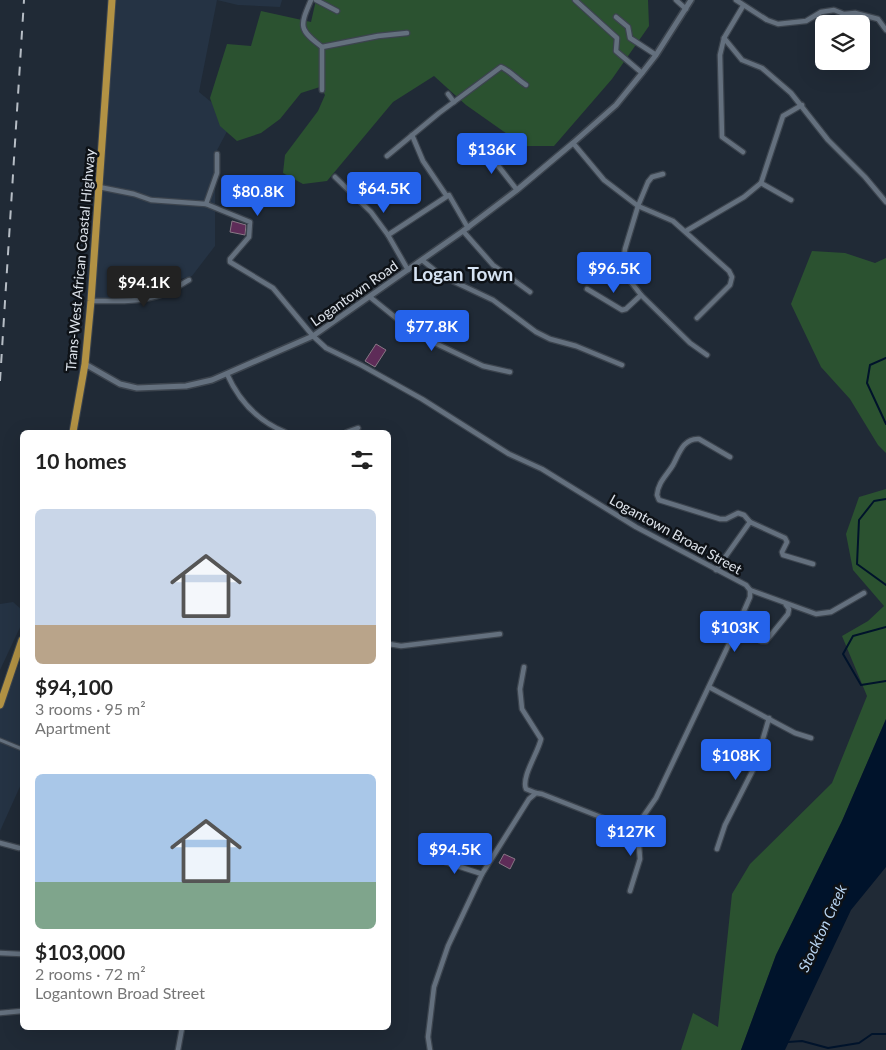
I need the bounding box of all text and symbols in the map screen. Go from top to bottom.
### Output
map controls [815,15,870,70]
button: layers [815,15,870,70]
pin: $136K [457,132,527,175]
text: $136K [468,139,516,158]
street label: Trans-West African Coastal Highway [62,147,98,372]
pin: $64.5K [343,172,425,214]
pin: $80.8K [217,174,299,217]
text: $64.5K [358,178,410,197]
text: $80.8K [232,181,284,200]
pin: $96.5K [573,252,655,294]
street label: Logantown Road [307,257,401,329]
text: $96.5K [588,258,640,277]
district label: Logan Town [413,262,513,285]
pin: $94.1K [103,266,185,308]
text: $94.1K [118,272,170,291]
pin: $77.8K [391,310,473,352]
text: $77.8K [406,316,458,335]
icon: filters [348,446,376,474]
text: 10 homes [35,448,126,473]
street label: Logantown Broad Street [607,491,745,577]
icon: home [161,541,251,631]
pin: $103K [700,610,770,653]
text: $103K [711,617,759,636]
text: $94,100 [35,674,113,699]
text: 3 rooms · 95 m² [35,699,146,718]
text: Apartment [35,718,110,737]
pin: $108K [701,738,771,781]
text: $108K [712,745,760,764]
icon: home [161,806,251,896]
pin: $127K [596,814,666,857]
text: $127K [607,821,655,840]
pin: $94.5K [414,832,496,875]
text: $94.5K [429,839,481,858]
water label: Stockton Creek [794,881,850,974]
text: $103,000 [35,939,125,964]
text: 2 rooms · 72 m² [35,964,146,983]
text: Logantown Broad Street [35,983,205,1002]

